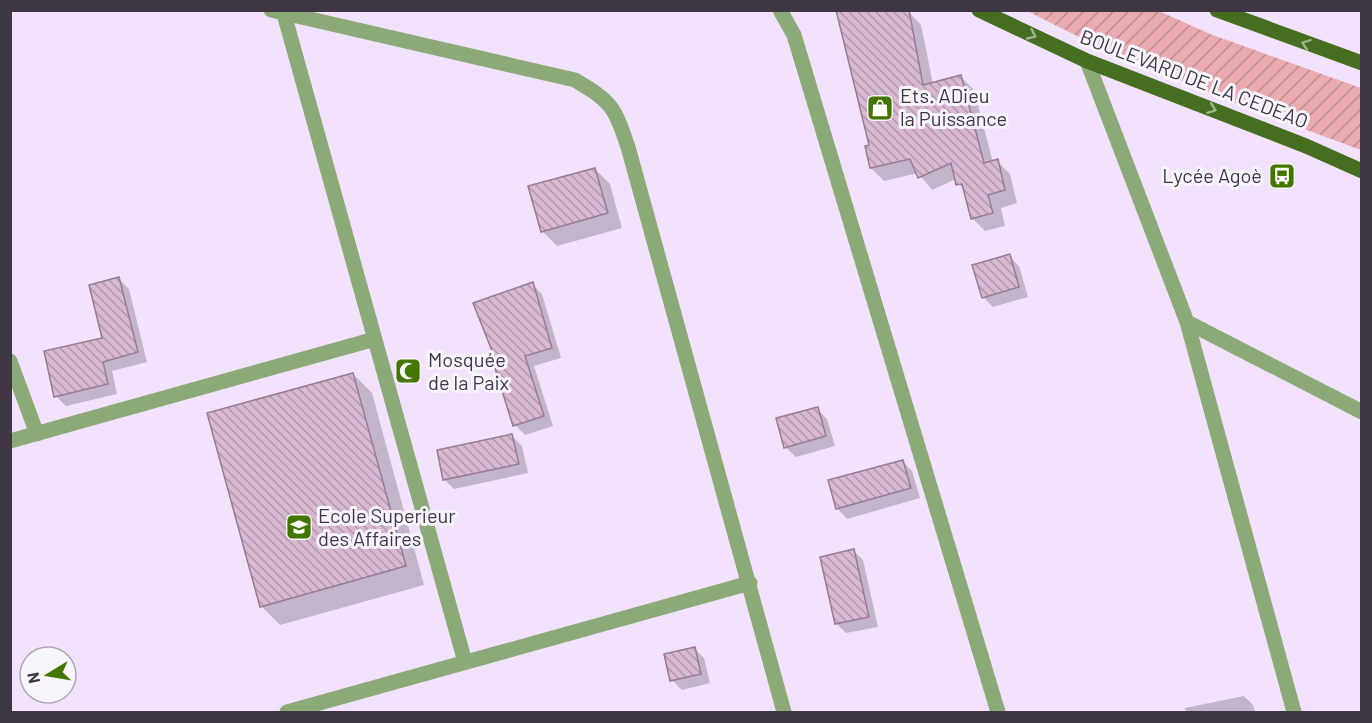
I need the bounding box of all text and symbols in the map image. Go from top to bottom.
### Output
street label: BOULEVARD DE LA CEDEAO [1077,23,1312,133]
one-way arrow [1025,28,1036,40]
one-way arrow [1302,38,1312,51]
place label: Ets. ADieu la Puissance [900,83,1007,130]
shop icon: Ets. ADieu la Puissance [865,93,895,123]
one-way arrow [1206,101,1217,114]
bus stop icon: Lycée Agoè [1267,161,1297,191]
place label: Lycée Agoè [1162,163,1262,187]
place label: Mosquée de la Paix [428,347,509,394]
mosque icon: Mosquée de la Paix [393,356,423,386]
place label: Ecole Superieur des Affaires [318,503,456,550]
school or university icon: Ecole Superieur des Affaires [284,512,314,542]
north arrow [18,645,78,705]
text: N [22,671,43,685]

